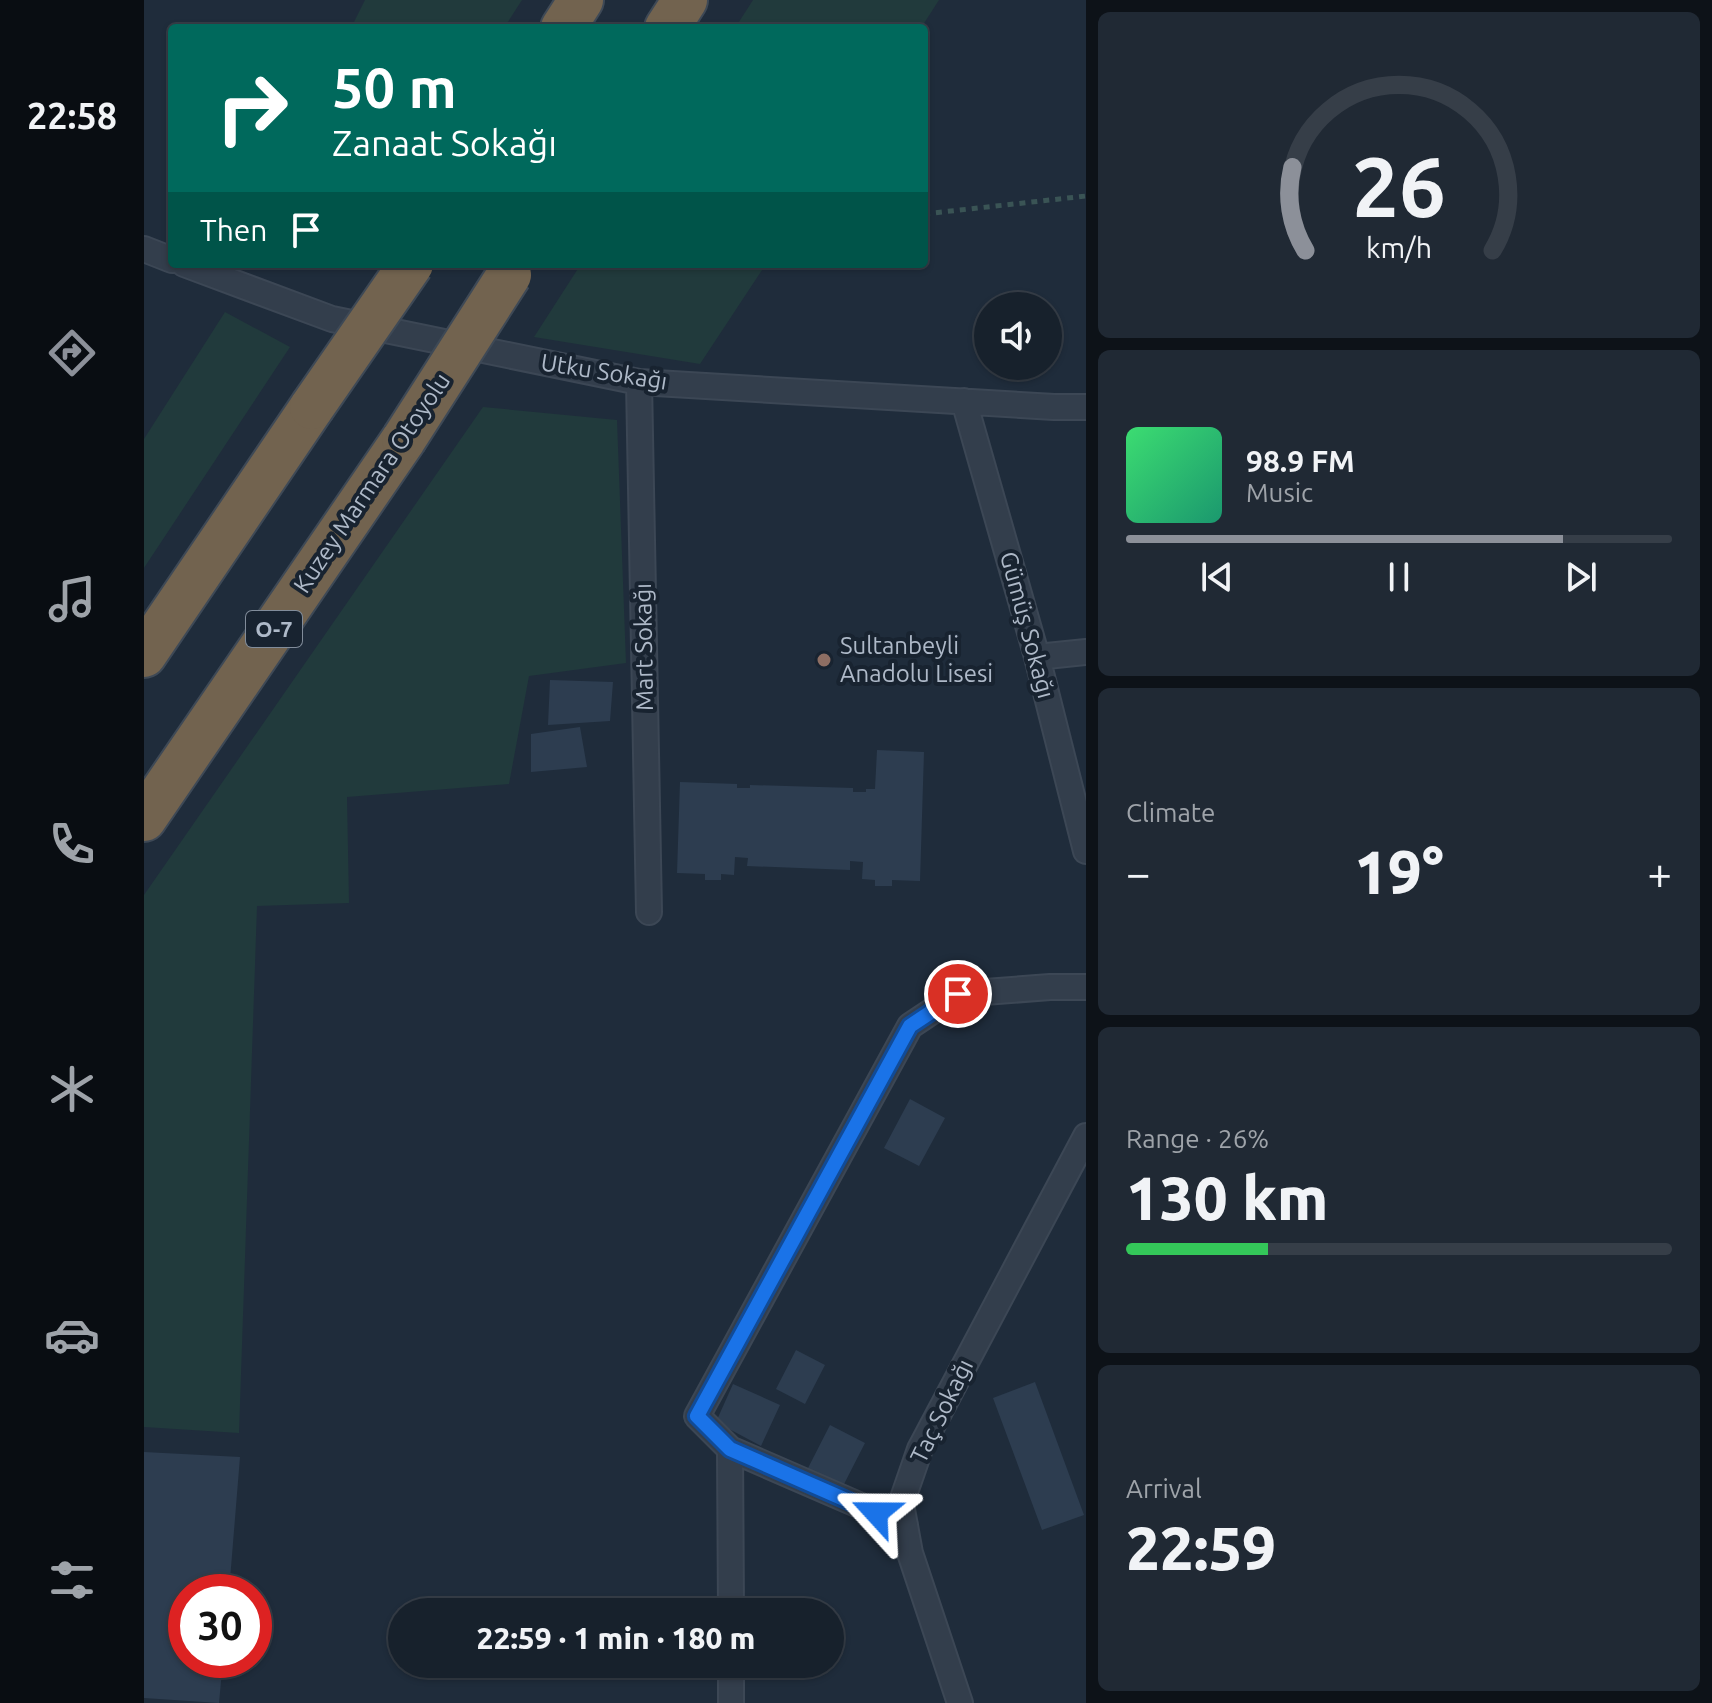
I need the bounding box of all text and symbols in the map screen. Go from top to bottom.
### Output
icon: right [200,56,304,160]
text: 50 m [332,56,457,119]
text: 22:58 [27,95,117,136]
text: Zanaat Sokağı [332,122,557,163]
text: 26 [1352,139,1446,233]
icon: arrive [284,208,328,252]
text: Then [200,213,268,247]
text: km/h [1366,231,1432,263]
map controls [974,292,1062,380]
button: sound [974,292,1062,380]
icon: directions [44,325,100,381]
street label: Utku Sokağı [539,348,669,395]
street label: Kuzey Marmara Otoyolu [288,368,455,598]
text: 98.9 FM [1246,444,1355,478]
text: Music [1246,478,1313,507]
street label: Gümüş Sokağı [995,549,1060,701]
icon: previous [1195,555,1239,599]
icon: pause [1377,555,1421,599]
icon: next [1559,555,1603,599]
icon: music [44,571,100,627]
street label: Mart Sokağı [629,583,658,711]
road number: O-7 [246,611,302,647]
place label: Sultanbeyli Anadolu Lisesi [840,632,993,687]
marker: Sultanbeyli Anadolu Lisesi [815,651,833,669]
text: Climate [1126,798,1215,827]
icon: phone [44,816,100,872]
text: 19° [1354,838,1444,905]
text: − [1126,848,1151,897]
text: + [1647,848,1672,897]
pin [924,960,992,1028]
icon: arrive [936,972,980,1016]
icon: climate [44,1061,100,1117]
text: Range · 26% [1126,1124,1269,1153]
text: 130 km [1126,1164,1328,1231]
icon: car [44,1307,100,1363]
street label: Taç Sokağı [905,1354,978,1467]
position arrow [834,1471,918,1555]
text: Arrival [1126,1474,1202,1503]
text: 22:59 [1126,1514,1276,1581]
icon: filters [44,1552,100,1608]
speed limit sign: 30 [168,1574,272,1678]
text: 22:59 · 1 min · 180 m [477,1621,755,1655]

